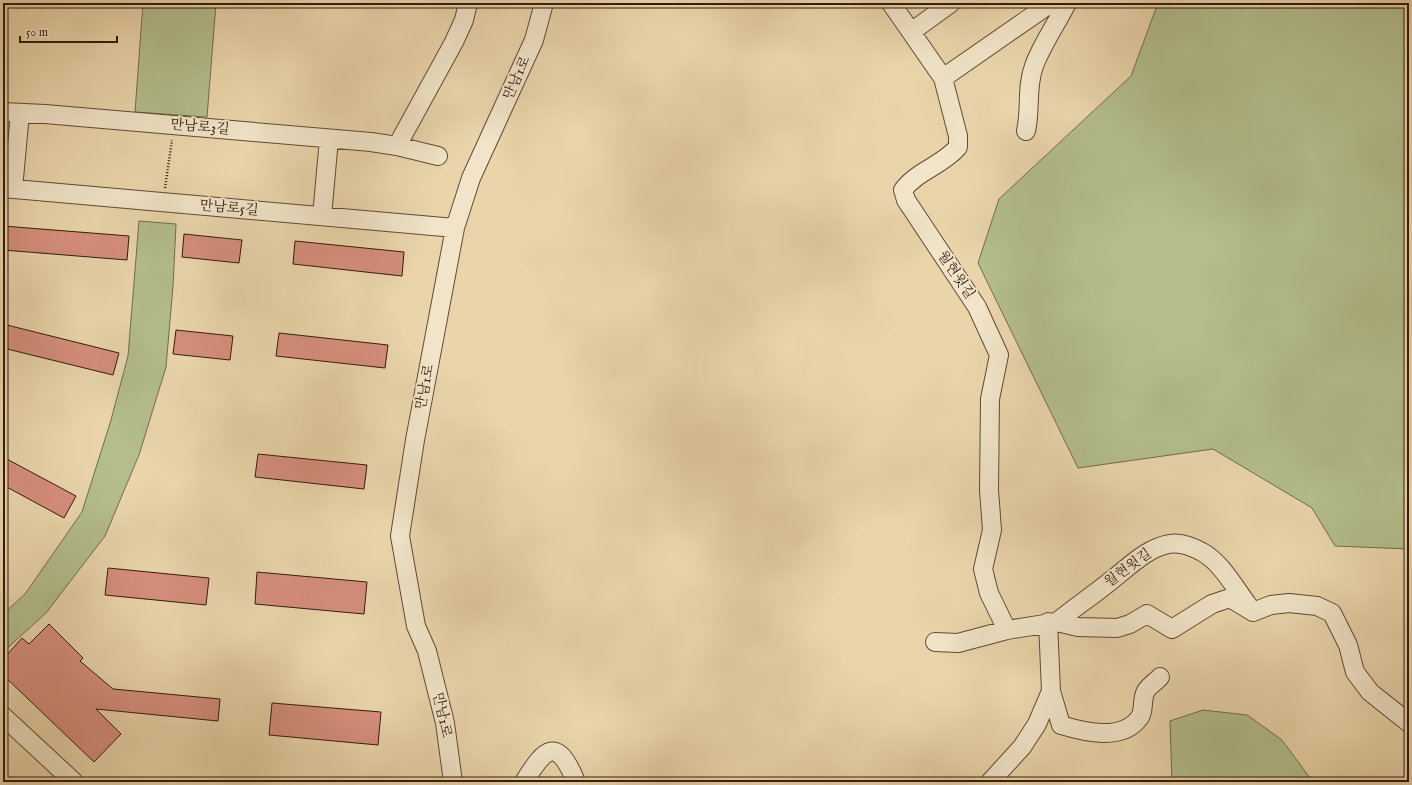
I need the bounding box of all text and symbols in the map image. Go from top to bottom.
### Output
scale bar [20,18,117,44]
text: 50 m [26,25,48,40]
street label: 만남1로 [499,53,535,103]
street label: 만남로3길 [170,115,230,139]
street label: 만남로5길 [199,196,259,220]
street label: 월현윗길 [933,248,979,302]
street label: 만남1로 [412,362,438,411]
street label: 월현윗길 [1101,545,1155,591]
street label: 만남1로 [428,691,456,740]

